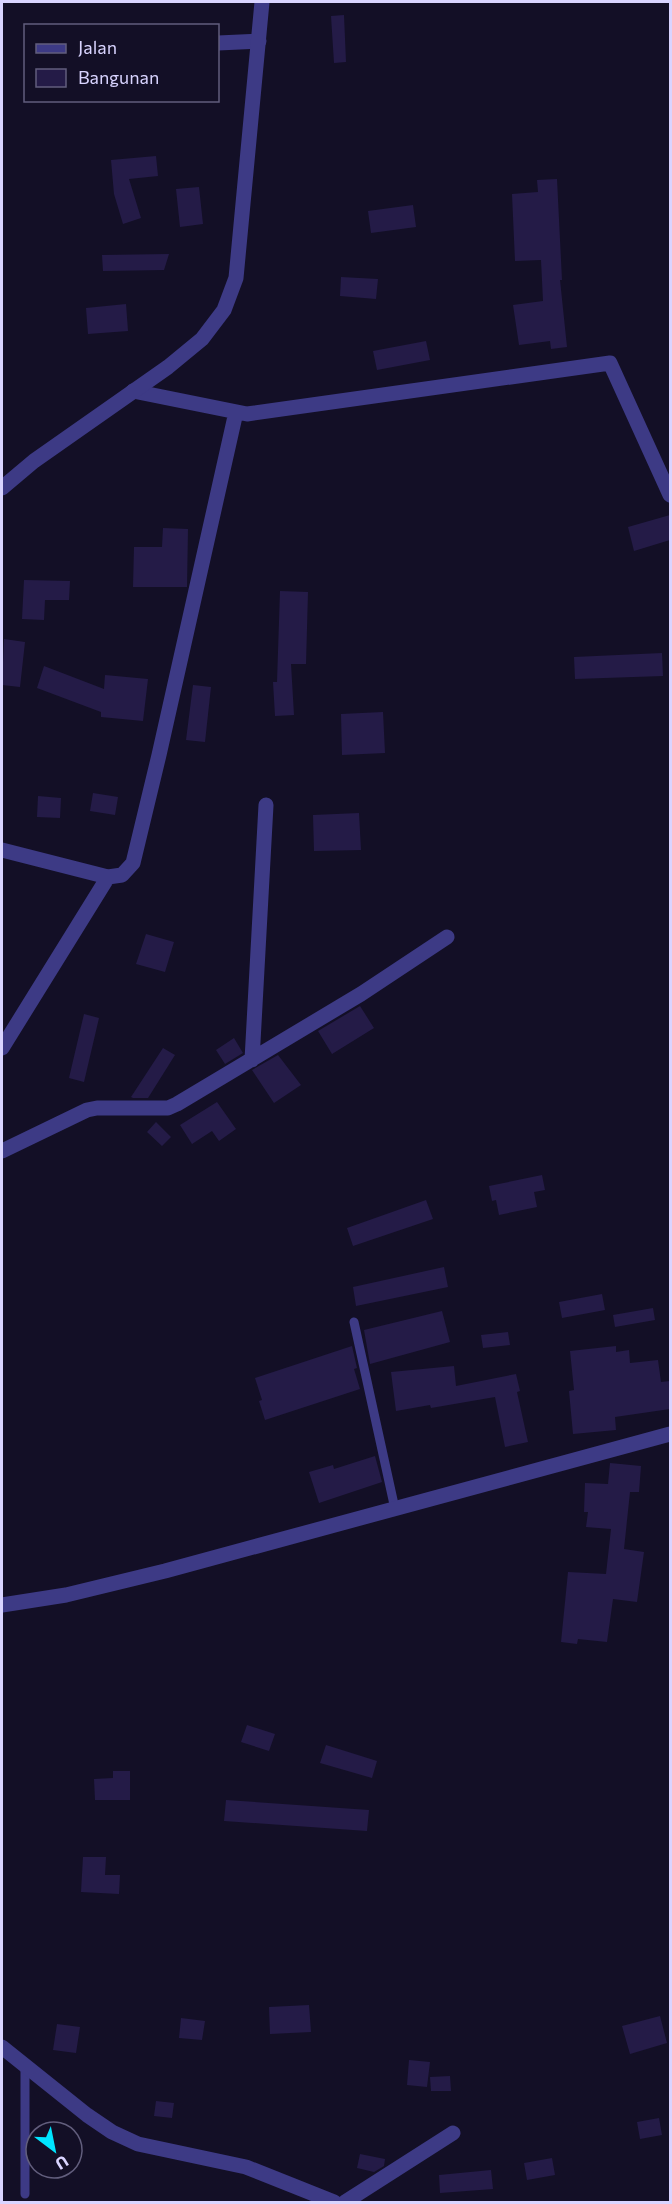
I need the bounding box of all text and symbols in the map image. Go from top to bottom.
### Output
legend [24,24,219,102]
text: Jalan [78,36,117,58]
text: Bangunan [78,66,159,88]
north arrow [24,2120,84,2180]
text: U [52,2152,72,2174]

